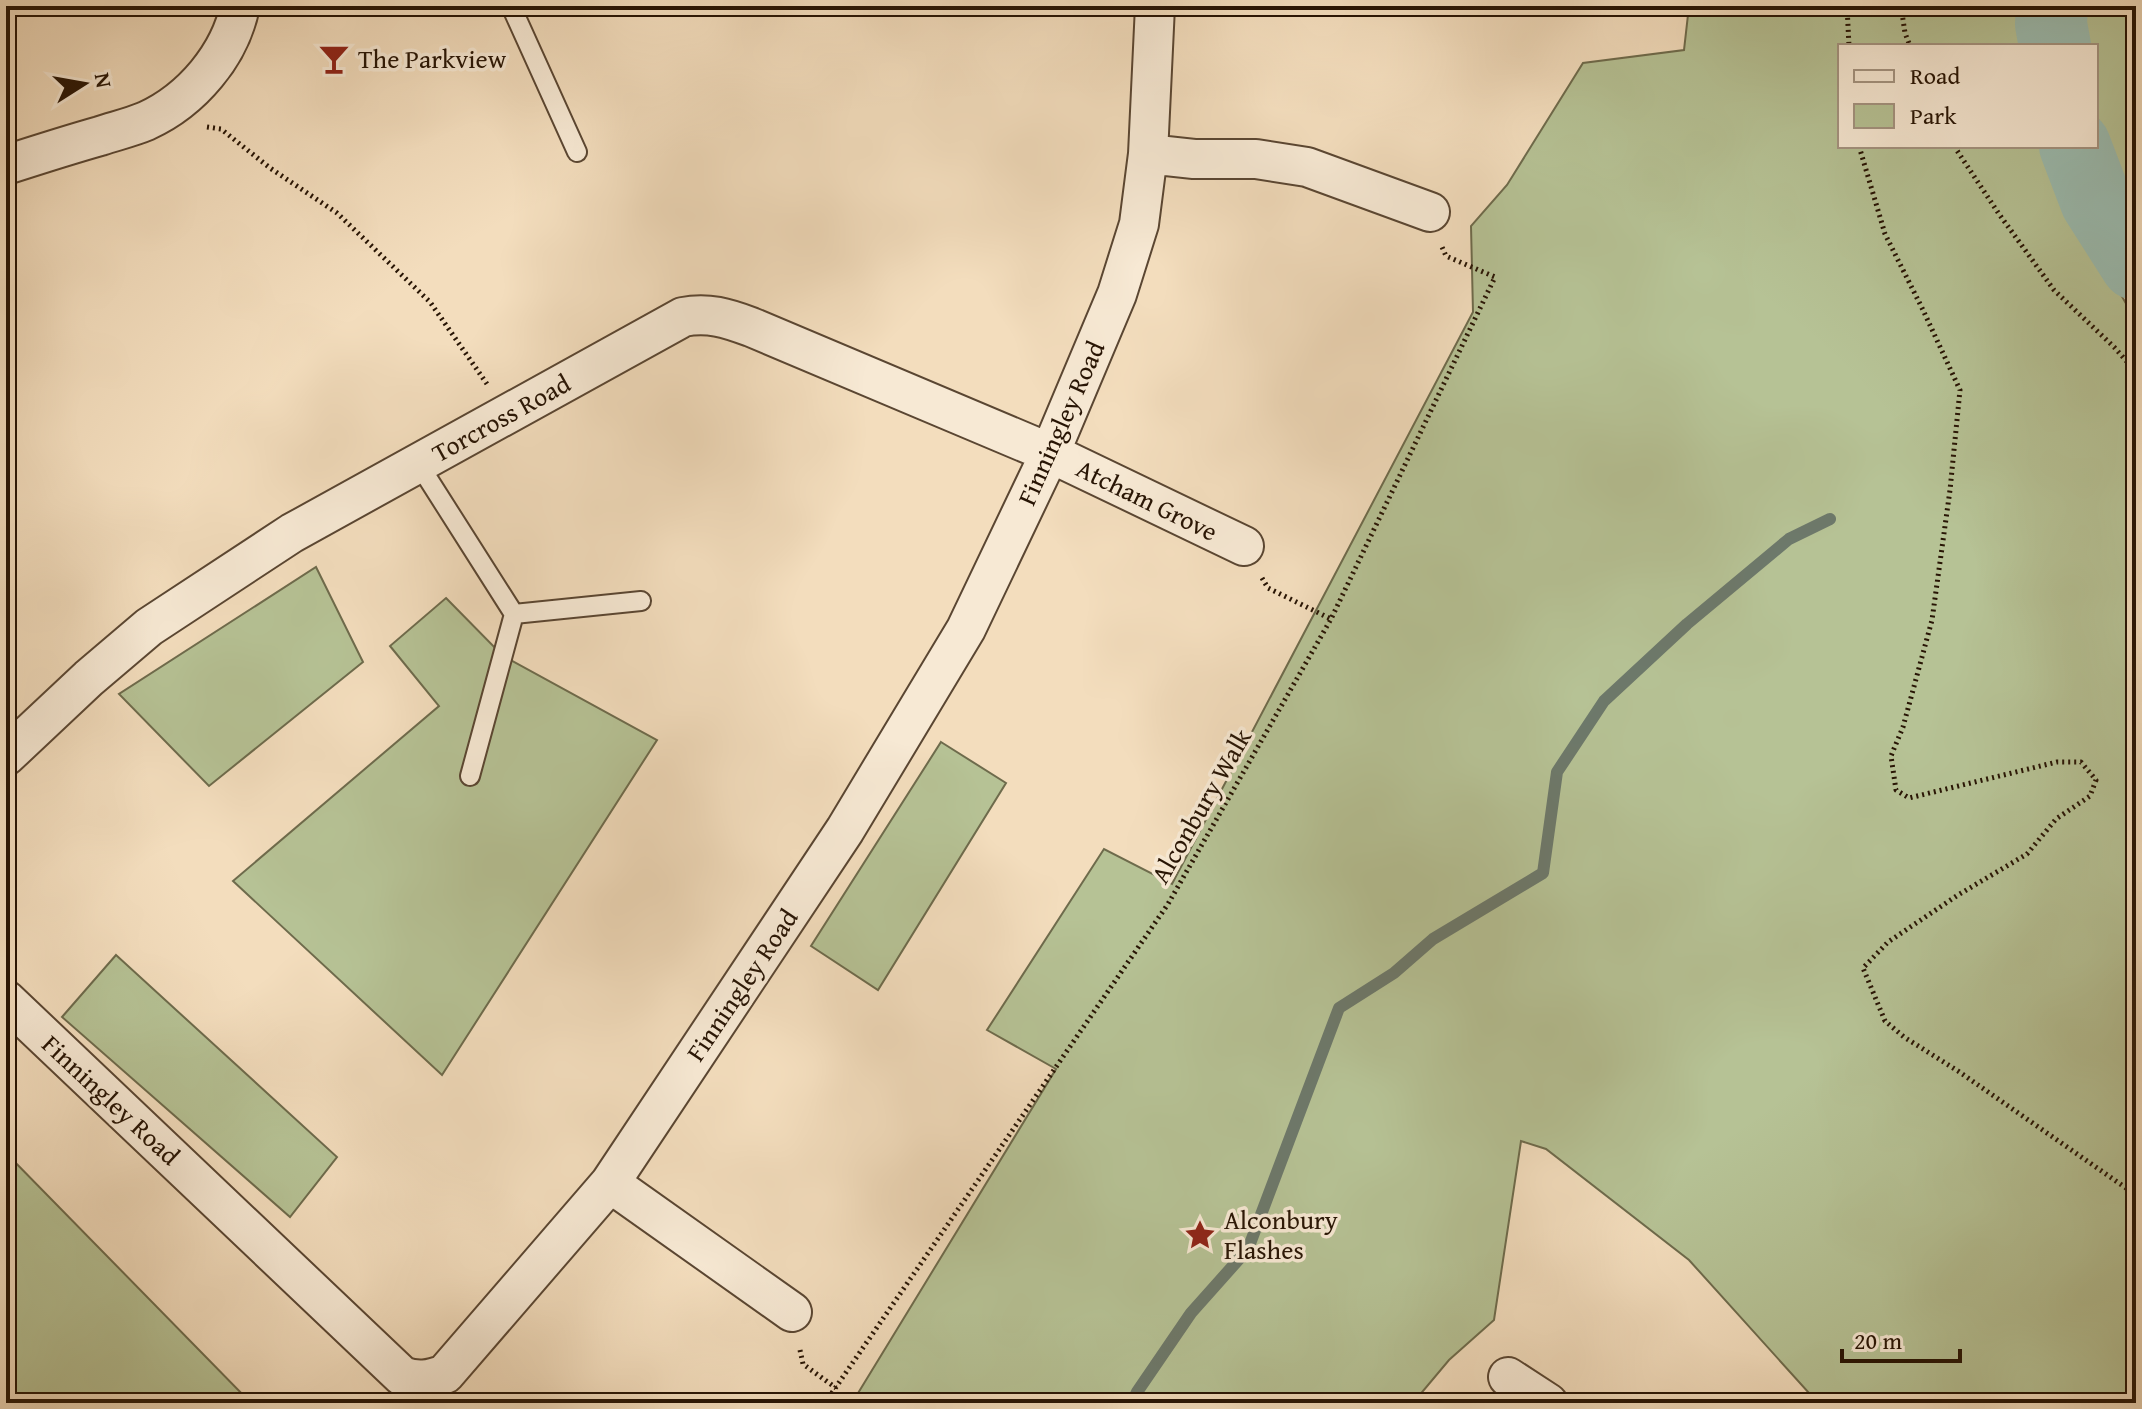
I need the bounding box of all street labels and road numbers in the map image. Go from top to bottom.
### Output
street label: Finningley Road [1007,334,1114,511]
street label: Torcross Road [424,363,577,472]
street label: Atcham Grove [1070,449,1224,551]
street label: Alconbury Walk [1140,720,1261,891]
street label: Finningley Road [676,901,807,1069]
street label: Finningley Road [33,1025,189,1174]

